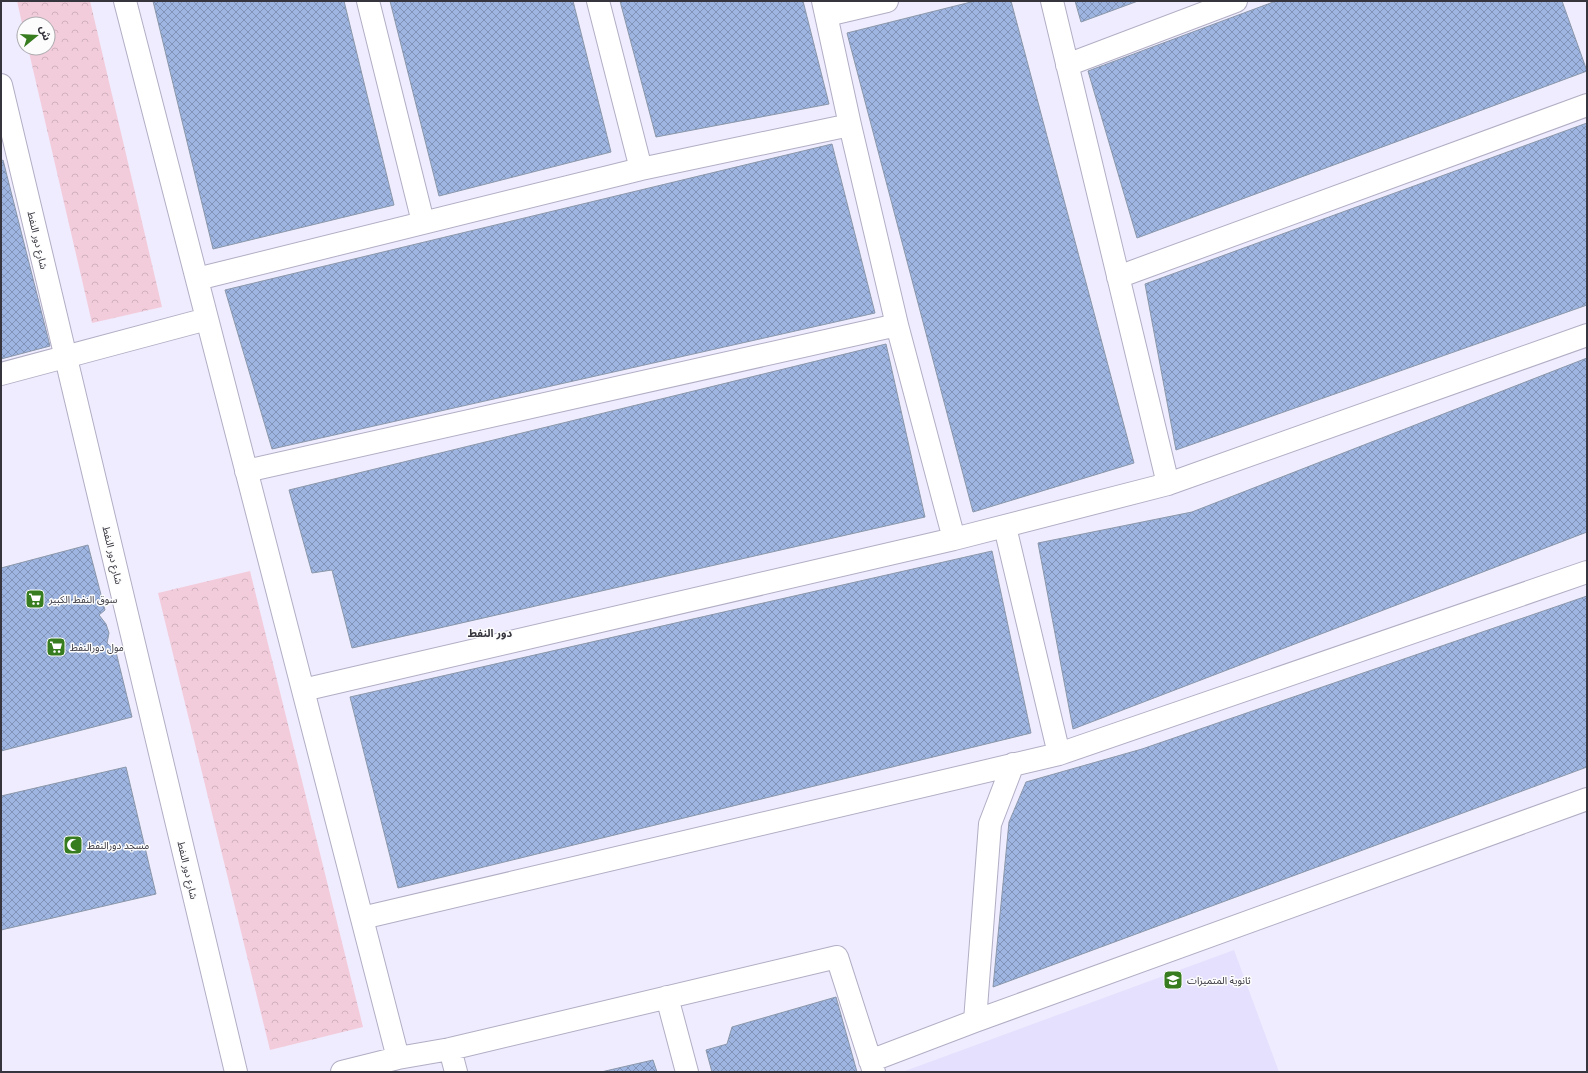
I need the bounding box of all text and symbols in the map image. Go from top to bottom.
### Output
north arrow [16,16,56,56]
text: ش [37,23,55,42]
street label: شارع دور النفط [24,210,52,271]
street label: شارع دور النفط [99,525,127,586]
supermarket icon: سوق النفط الكبير [24,588,46,610]
place label: سوق النفط الكبير [48,592,118,606]
district label: دور النفط [468,625,512,640]
supermarket icon: مول دورالنفط [45,636,67,658]
place label: مول دورالنفط [70,640,124,654]
mosque icon: مسجد دورالنفط [62,834,84,856]
place label: مسجد دورالنفط [87,838,149,852]
street label: شارع دور النفط [174,840,202,901]
school or university icon: ثانوية المتميزات [1162,969,1184,991]
place label: ثانوية المتميزات [1187,973,1251,987]

